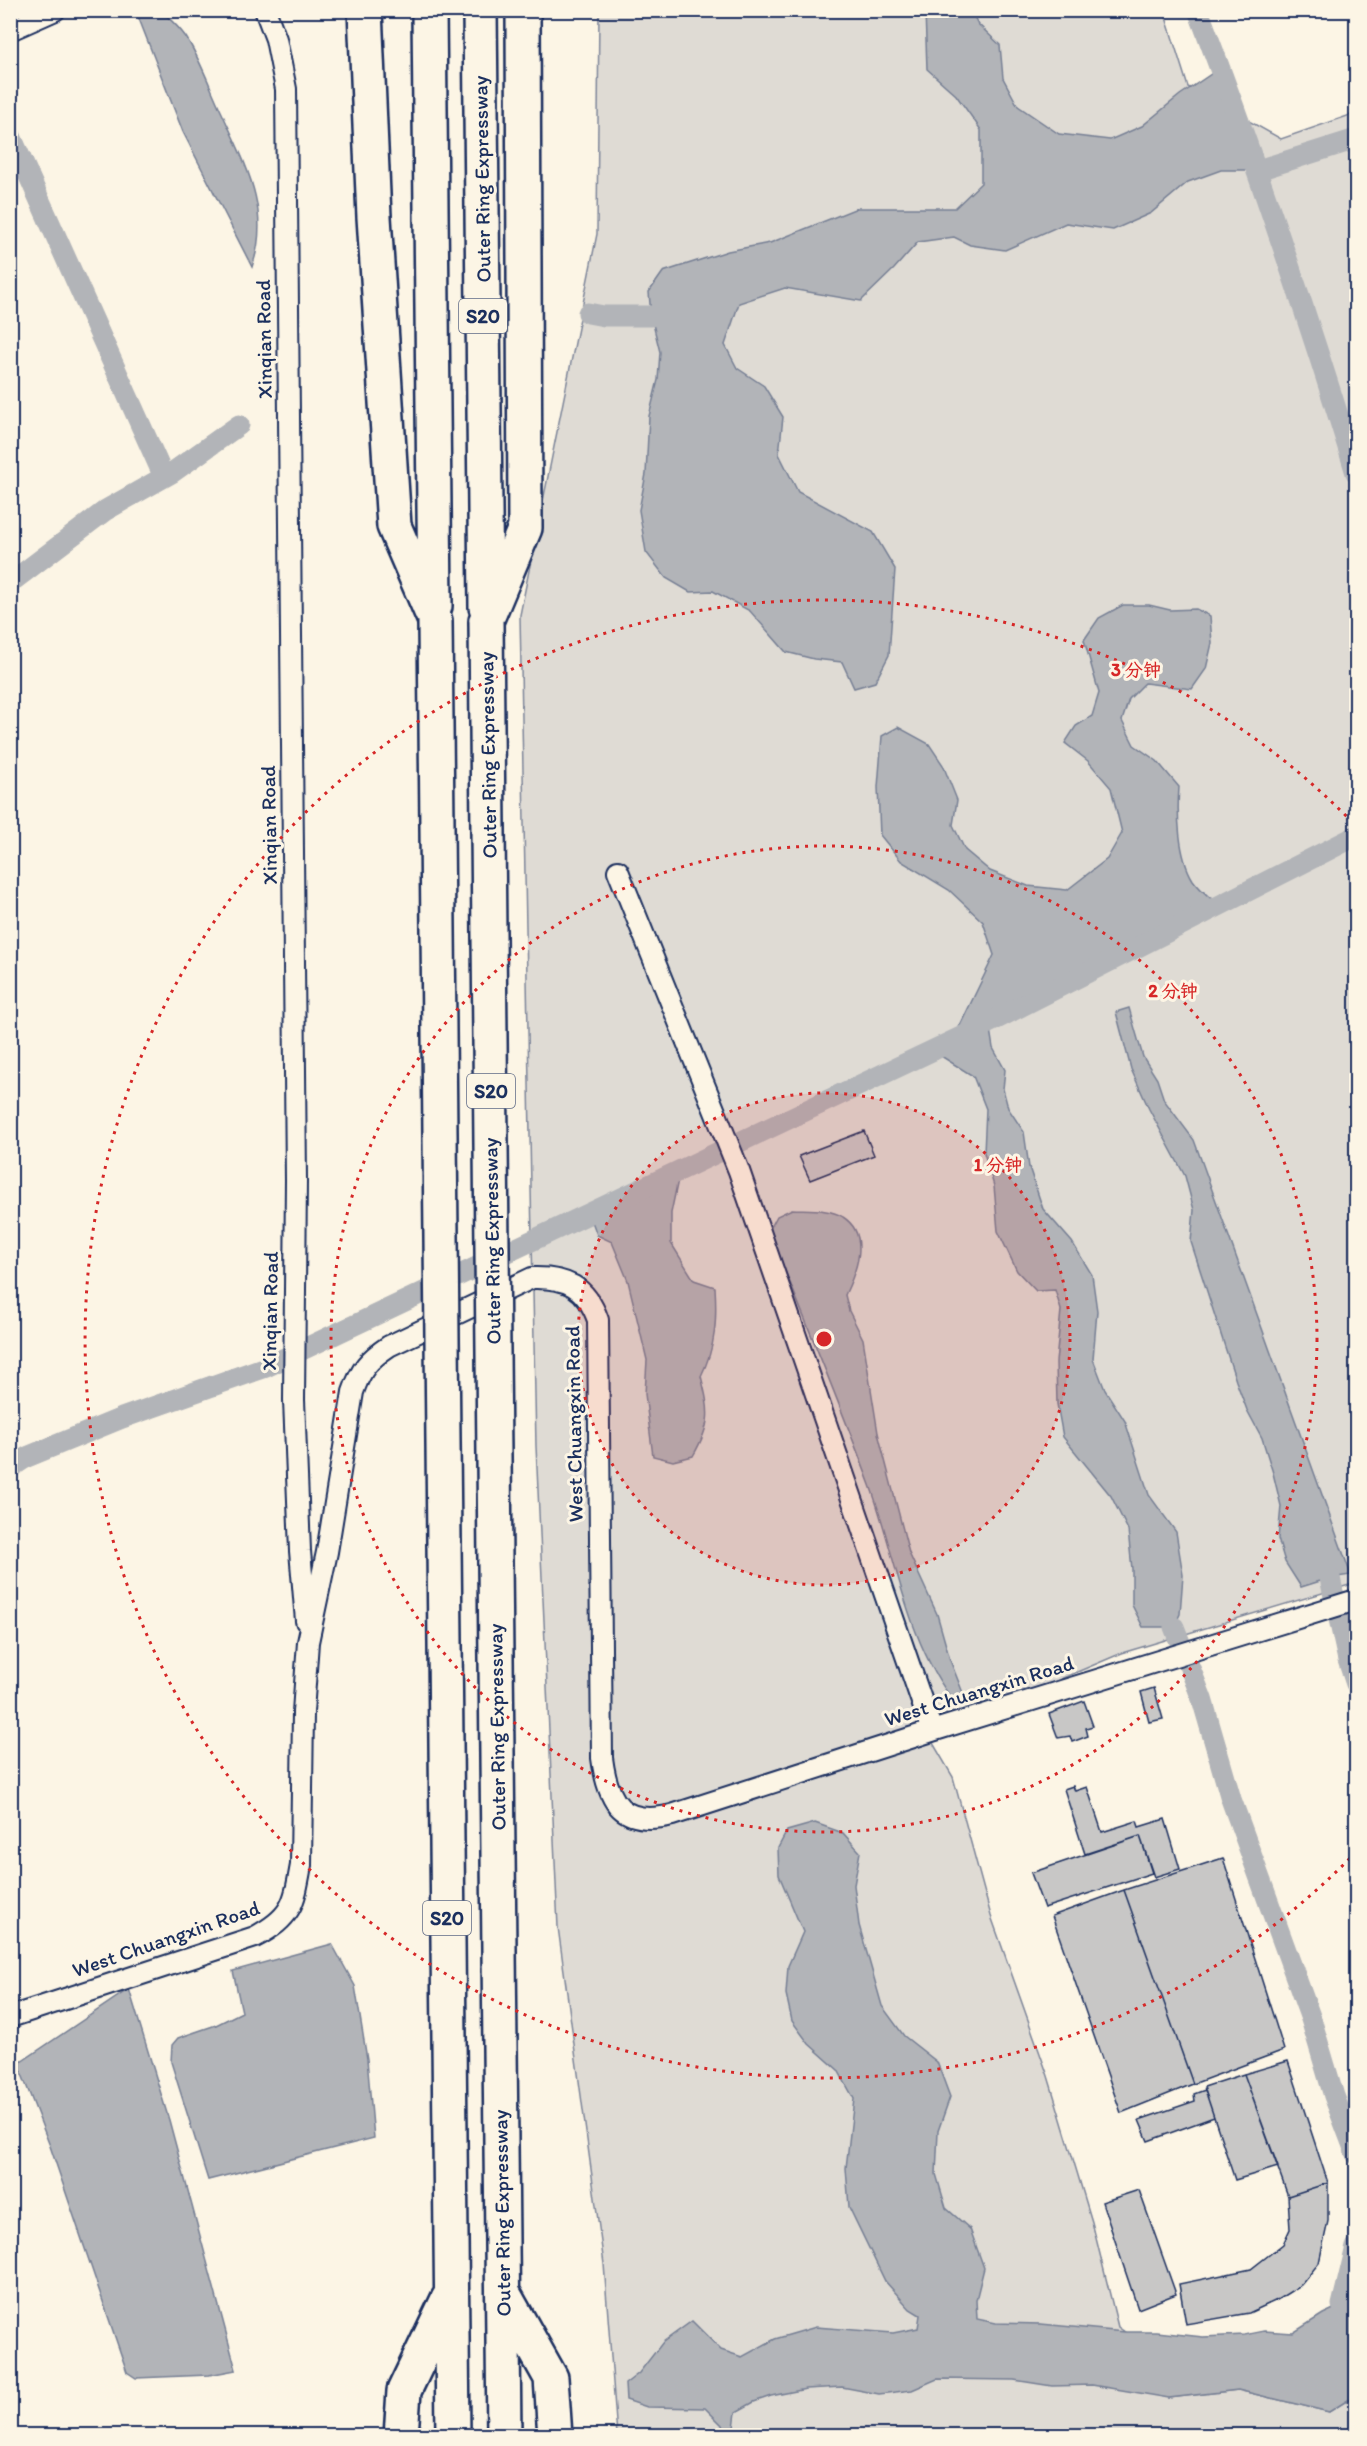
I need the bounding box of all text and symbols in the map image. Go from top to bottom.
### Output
street label: Outer Ring Expressway [467,75,496,283]
street label: Xinqian Road [250,279,277,399]
road number: S20 [459,299,507,333]
street label: Outer Ring Expressway [473,651,502,859]
text: 3 分钟 [1111,659,1161,681]
street label: Xinqian Road [255,765,282,885]
text: 2 分钟 [1148,980,1198,1002]
road number: S20 [467,1074,515,1108]
street label: Outer Ring Expressway [477,1137,506,1345]
text: 1 分钟 [974,1154,1022,1176]
street label: Xinqian Road [256,1251,283,1371]
street label: West Chuangxin Road [559,1326,588,1523]
centre of rings [814,1329,834,1349]
street label: Outer Ring Expressway [482,1623,511,1831]
street label: West Chuangxin Road [881,1650,1077,1731]
street label: West Chuangxin Road [69,1895,263,1982]
road number: S20 [423,1901,471,1935]
street label: Outer Ring Expressway [487,2109,516,2317]

